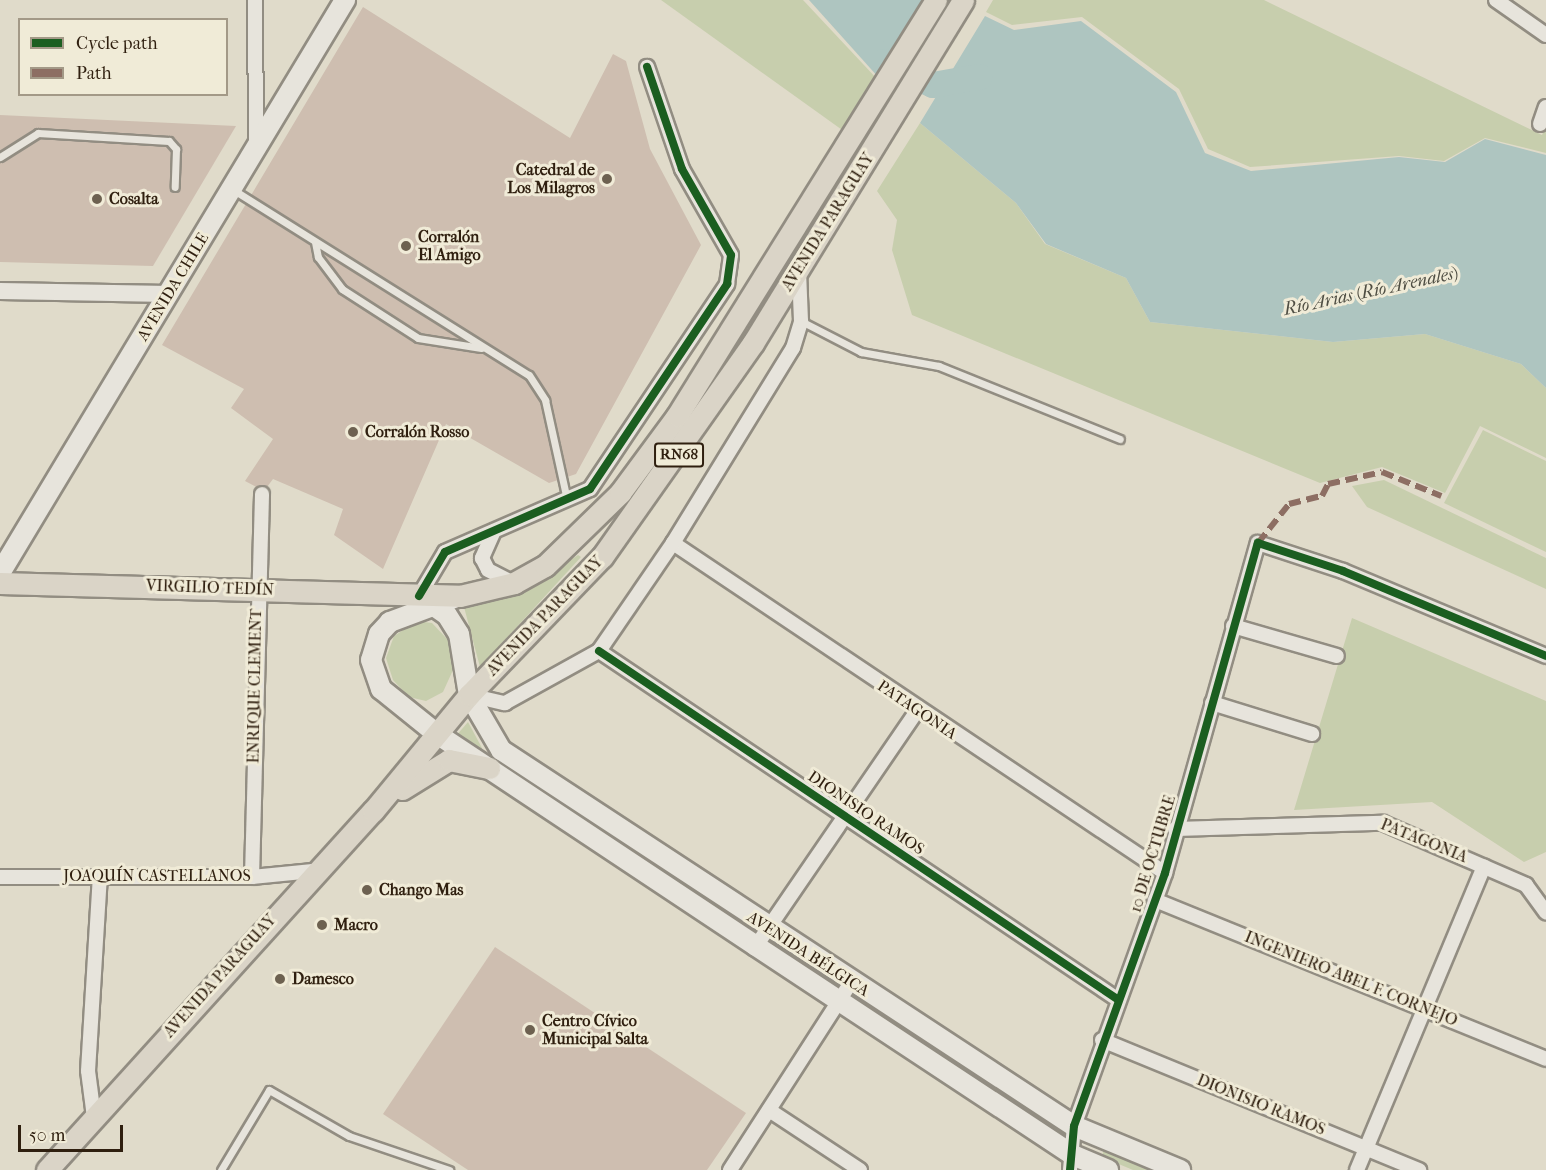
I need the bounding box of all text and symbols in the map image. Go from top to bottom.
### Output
legend [18,18,228,96]
text: Cycle path [76,33,157,54]
text: Path [76,63,112,84]
street label: AVENIDA PARAGUAY [778,149,878,295]
place label: Catedral de Los Milagros [507,160,595,198]
marker: Catedral de Los Milagros [600,172,614,186]
place label: Cosalta [109,189,159,209]
marker: Cosalta [90,192,104,206]
place label: Corralón El Amigo [418,227,481,265]
street label: AVENIDA CHILE [133,229,213,345]
marker: Corralón El Amigo [399,239,413,253]
water label: Río Arias (Río Arenales) [1282,263,1460,321]
place label: Corralón Rosso [365,422,469,442]
marker: Corralón Rosso [346,425,360,439]
road number: RN68 [654,443,704,467]
street label: AVENIDA PARAGUAY [483,552,607,680]
street label: VIRGILIO TEDÍN [146,576,274,600]
street label: ENRIQUE CLEMENT [244,608,266,764]
street label: PATAGONIA [874,676,960,744]
street label: DIONISIO RAMOS [804,767,928,859]
street label: 10 DE OCTUBRE [1126,793,1180,915]
street label: PATAGONIA [1378,815,1470,867]
street label: JOAQUÍN CASTELLANOS [63,866,251,886]
place label: Chango Mas [379,880,463,900]
marker: Chango Mas [360,883,374,897]
street label: AVENIDA BÉLGICA [743,907,873,1001]
street label: AVENIDA PARAGUAY [160,910,280,1042]
place label: Macro [334,915,378,935]
marker: Macro [315,918,329,932]
street label: INGENIERO ABEL F. CORNEJO [1242,927,1460,1031]
place label: Damesco [292,969,354,989]
marker: Damesco [273,972,287,986]
place label: Centro Cívico Municipal Salta [542,1011,648,1049]
marker: Centro Cívico Municipal Salta [523,1023,537,1037]
street label: DIONISIO RAMOS [1194,1070,1328,1140]
scale bar [21,1113,126,1151]
text: 50 m [29,1125,65,1146]

